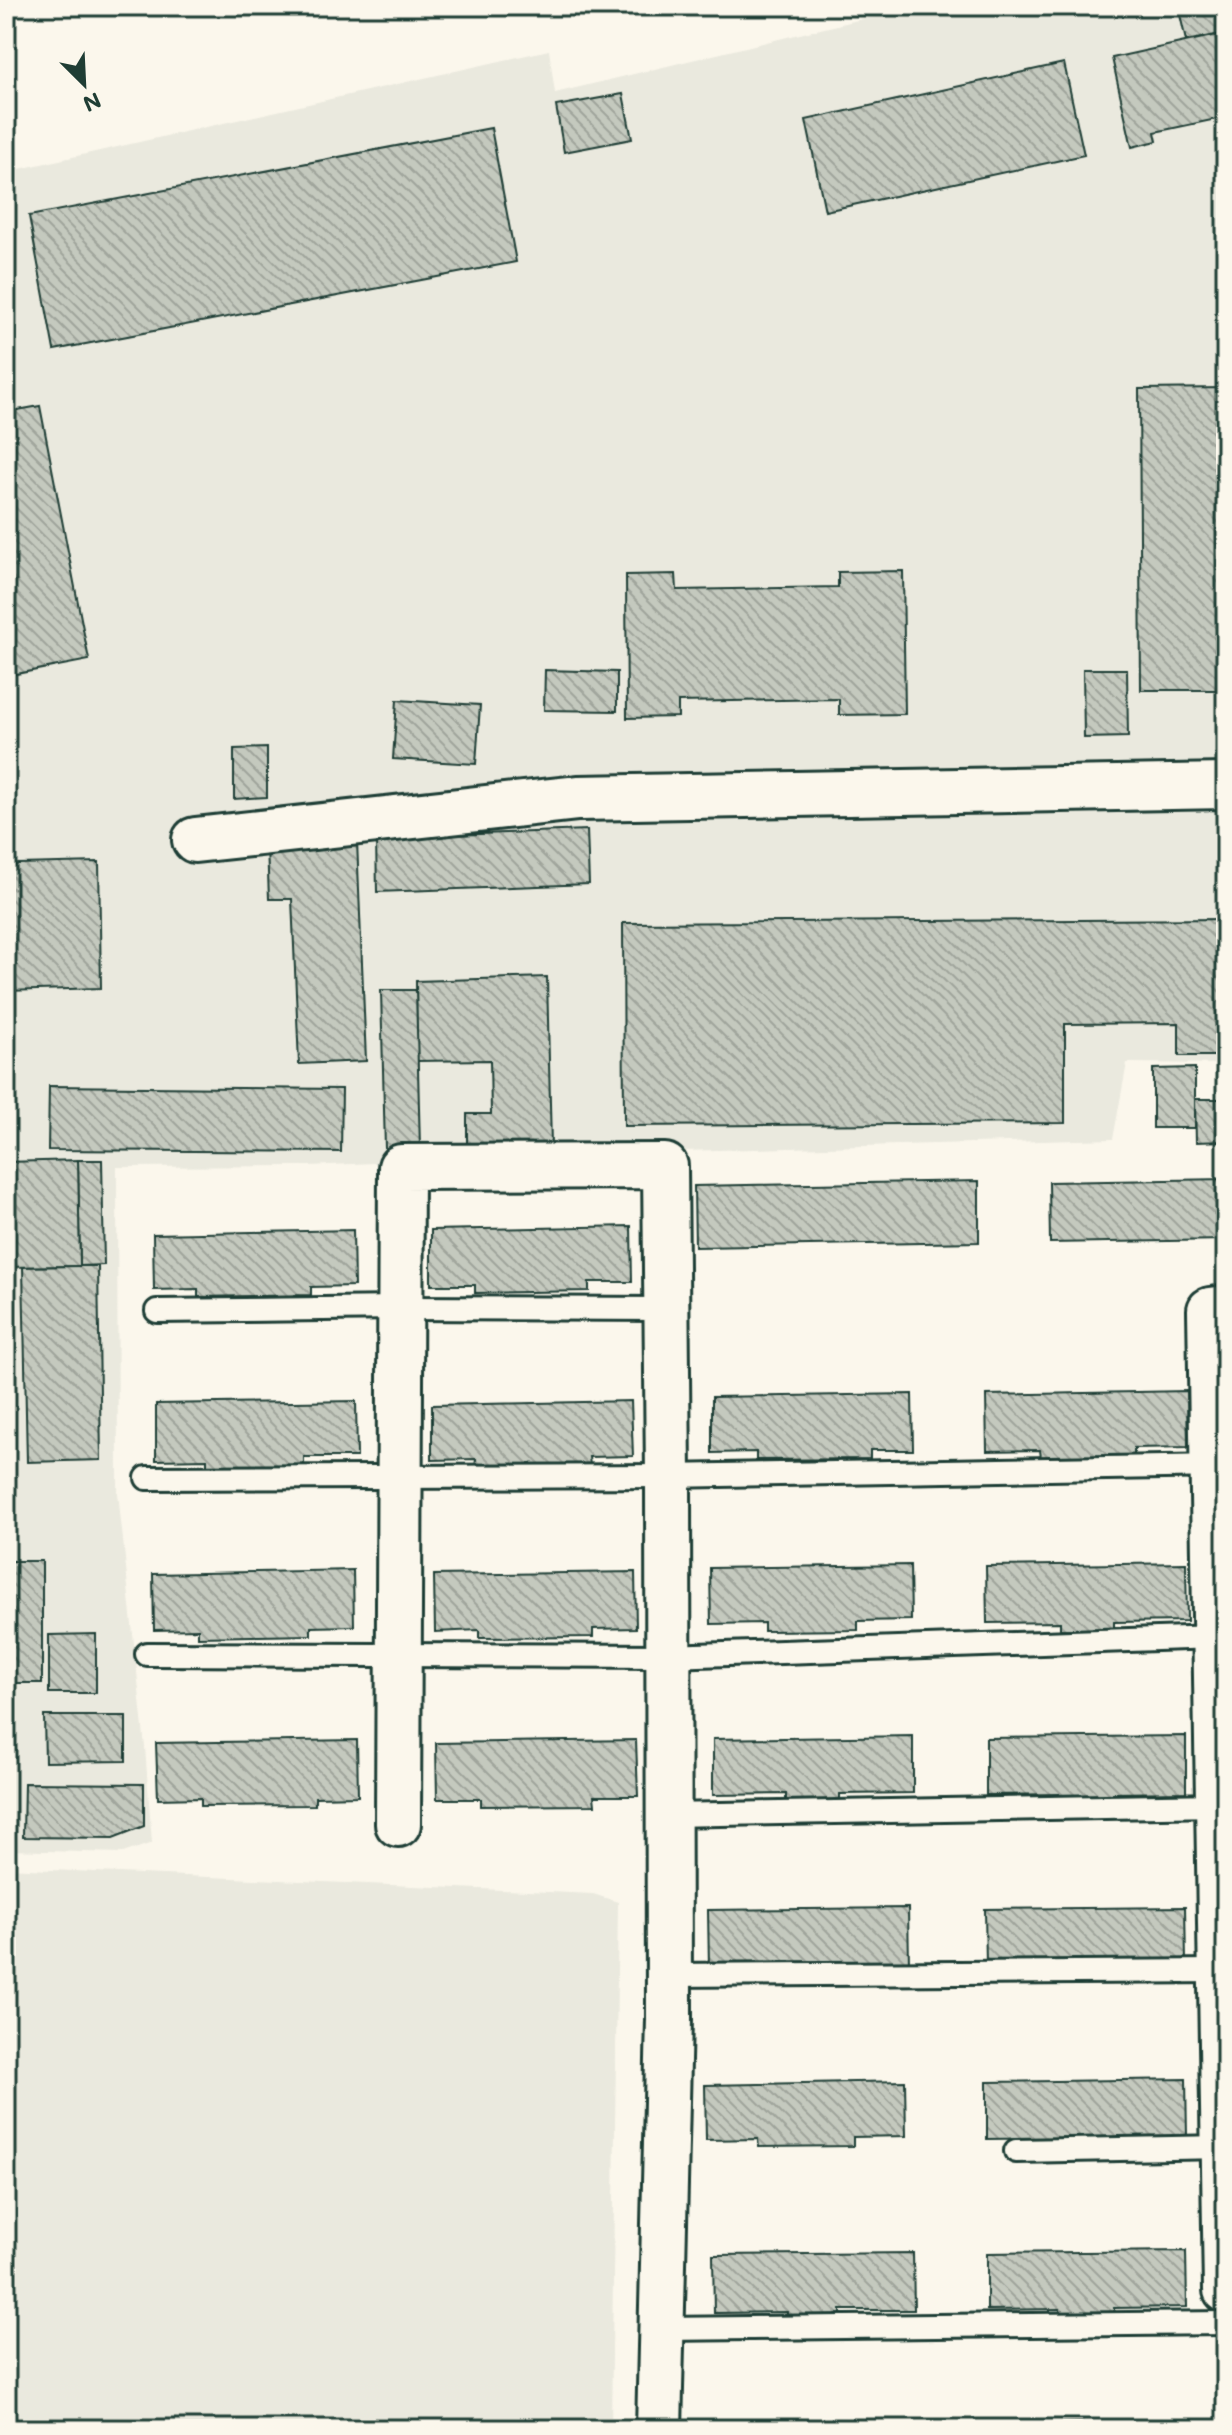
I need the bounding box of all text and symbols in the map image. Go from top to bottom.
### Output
north arrow [44,44,124,124]
text: N [79,86,106,119]

